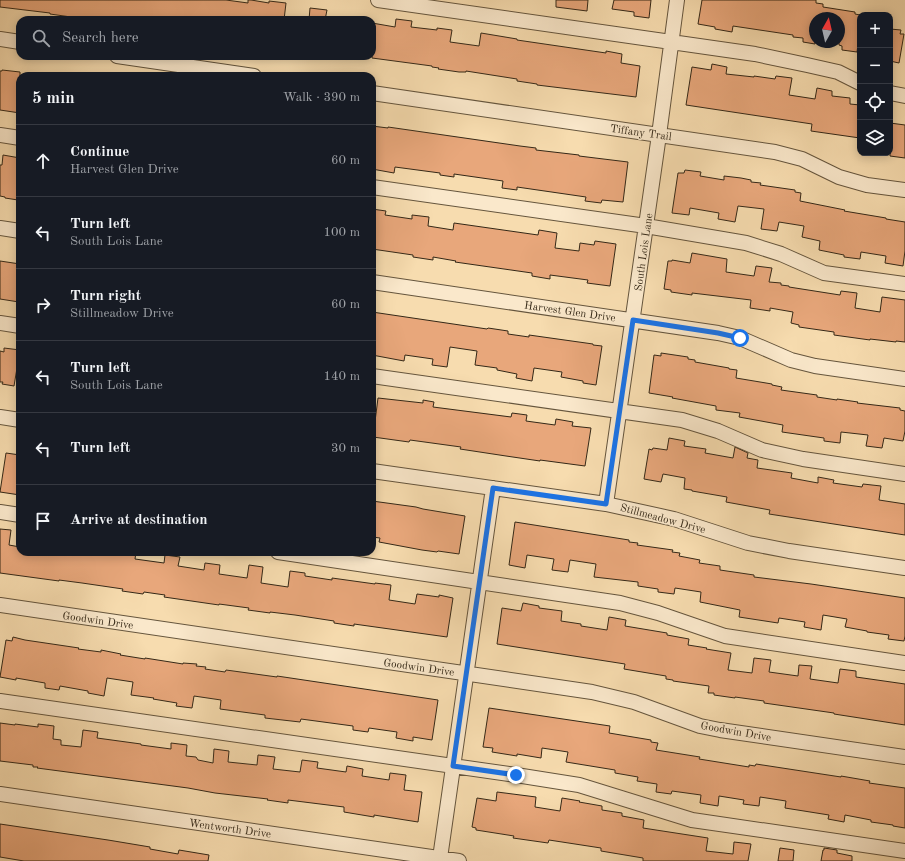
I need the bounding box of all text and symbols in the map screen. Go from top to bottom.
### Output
north arrow [809,12,845,48]
map controls [857,12,893,156]
button: + [857,12,893,48]
search box [16,16,376,60]
icon: search [30,27,52,49]
text: Search here [62,31,139,46]
button: − [857,48,893,84]
button: locate [857,84,893,120]
text: 5 min [32,90,75,107]
text: Walk · 390 m [283,91,360,104]
button: layers [857,120,893,156]
street label: Tiffany Trail [609,124,672,143]
text: Continue [70,145,129,160]
icon: ahead [32,150,54,172]
text: 60 m [331,154,360,167]
text: Harvest Glen Drive [70,163,179,176]
street label: South Lois Lane [634,213,655,292]
text: Turn left [70,217,130,232]
icon: left [32,222,54,244]
text: 100 m [323,226,360,239]
text: South Lois Lane [70,235,163,248]
text: Turn right [70,289,141,304]
icon: right [32,294,54,316]
text: 60 m [331,298,360,311]
street label: Harvest Glen Drive [523,301,616,324]
text: Stillmeadow Drive [70,307,174,320]
route start [731,329,749,347]
text: Turn left [70,361,130,376]
icon: left [32,366,54,388]
text: 140 m [323,370,360,383]
text: South Lois Lane [70,379,163,392]
icon: left [32,438,54,460]
text: Turn left [70,441,130,456]
text: 30 m [331,442,360,455]
street label: Stillmeadow Drive [619,503,706,536]
icon: arrive [32,510,54,532]
text: Arrive at destination [70,513,208,528]
street label: Goodwin Drive [62,611,134,632]
street label: Goodwin Drive [383,658,455,679]
street label: Goodwin Drive [700,721,772,744]
route end [507,766,525,784]
street label: Wentworth Drive [188,818,272,841]

